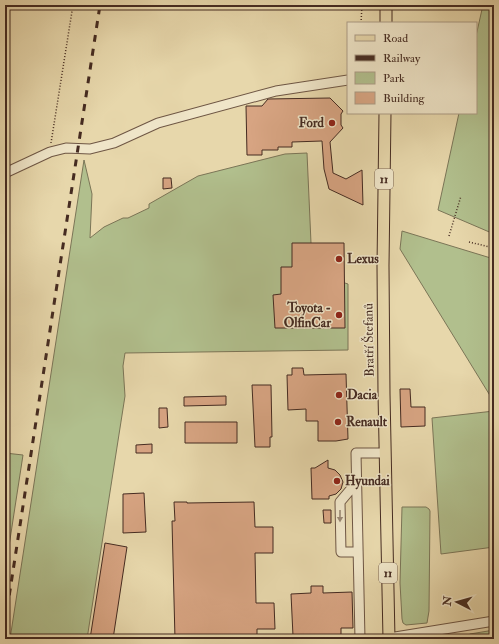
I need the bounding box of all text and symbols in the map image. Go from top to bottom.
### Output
legend [347,22,477,114]
text: Road [383,31,408,46]
text: Railway [383,51,421,66]
text: Park [383,71,405,86]
text: Building [383,91,426,106]
place label: Ford [299,115,325,131]
marker: Ford [327,118,337,128]
road number: 11 [375,169,393,189]
place label: Lexus [347,251,379,267]
marker: Lexus [334,254,344,264]
place label: Toyota - OlfinCar [284,300,332,331]
street label: Bratří Štefanů [358,303,378,377]
marker: Toyota - OlfinCar [334,310,344,320]
place label: Dacia [347,387,378,403]
marker: Dacia [334,390,344,400]
place label: Renault [346,414,388,430]
marker: Renault [333,417,343,427]
place label: Hyundai [345,473,390,490]
marker: Hyundai [332,476,342,486]
one-way arrow [337,510,343,523]
road number: 11 [379,563,397,583]
north arrow [437,582,477,622]
text: N [440,594,455,608]

